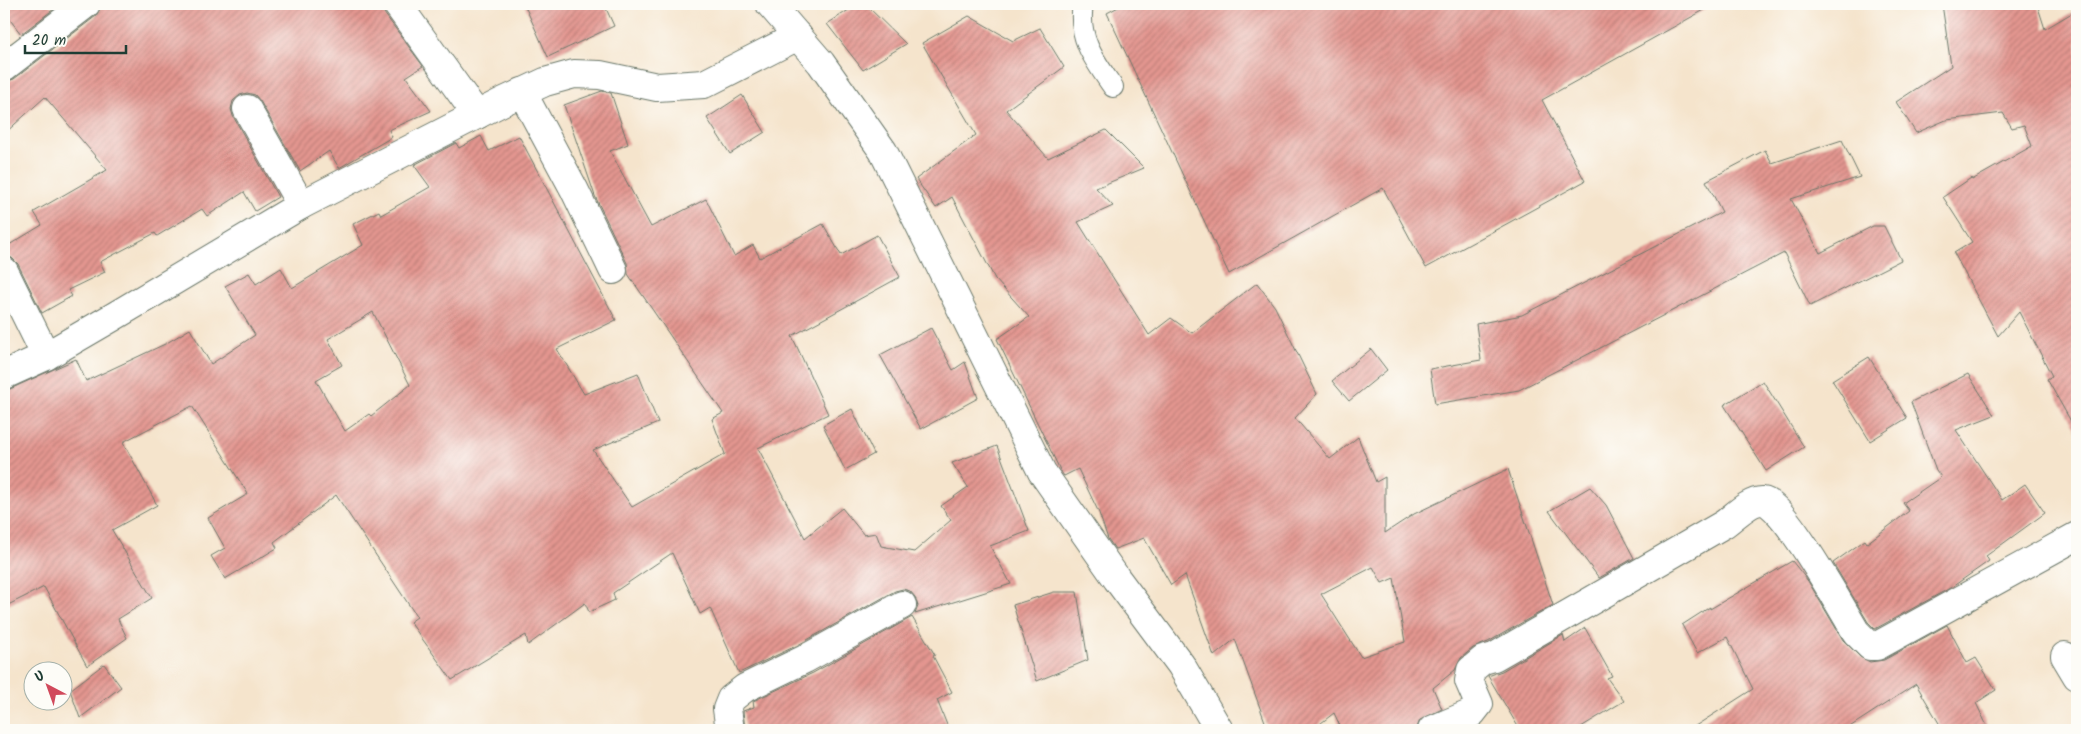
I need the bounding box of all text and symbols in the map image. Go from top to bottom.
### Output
scale bar [25,22,126,54]
text: 20 m [32,29,66,53]
north arrow [22,662,72,712]
text: U [30,665,51,688]

